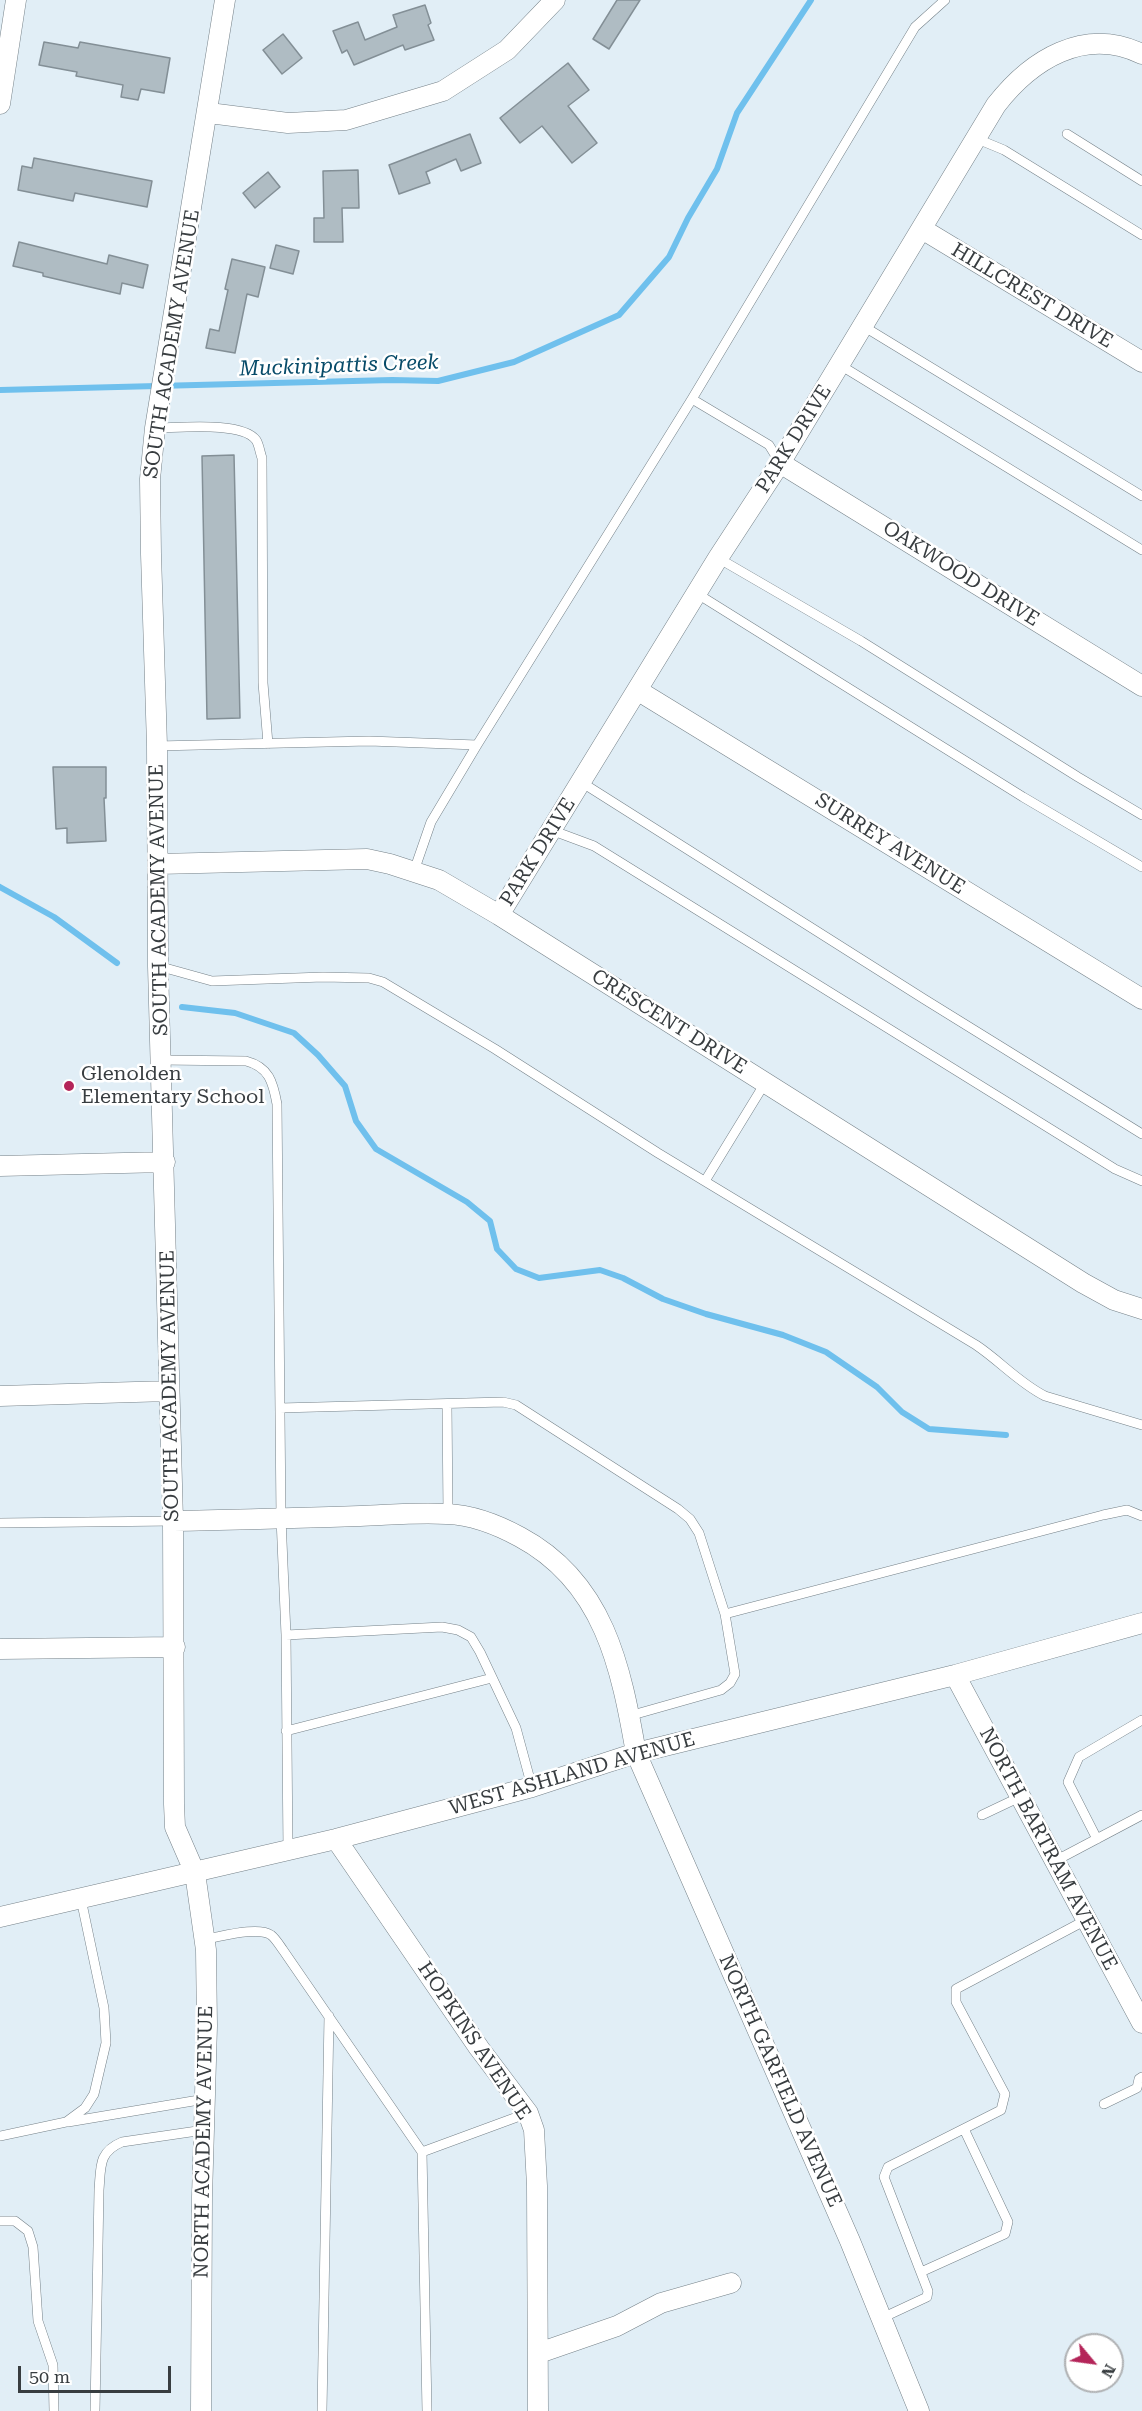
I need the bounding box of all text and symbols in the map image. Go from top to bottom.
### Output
street label: SOUTH ACADEMY AVENUE [139,208,205,480]
street label: HILLCREST DRIVE [947,238,1117,354]
water label: Muckinipattis Creek [239,350,439,382]
street label: PARK DRIVE [751,380,837,498]
street label: OAKWOOD DRIVE [878,516,1044,632]
street label: SOUTH ACADEMY AVENUE [145,764,173,1036]
street label: SURREY AVENUE [811,788,969,900]
street label: PARK DRIVE [495,793,581,911]
street label: CRESCENT DRIVE [587,964,751,1080]
place label: Glenolden Elementary School [81,1062,264,1109]
marker: Glenolden Elementary School [62,1079,76,1093]
street label: SOUTH ACADEMY AVENUE [156,1250,184,1522]
street label: NORTH BARTRAM AVENUE [974,1724,1122,1974]
street label: WEST ASHLAND AVENUE [446,1727,698,1821]
street label: NORTH GARFIELD AVENUE [713,1951,847,2211]
street label: HOPKINS AVENUE [412,1957,536,2125]
street label: NORTH ACADEMY AVENUE [190,2005,218,2279]
north arrow [1064,2333,1124,2393]
scale bar [21,2354,174,2392]
text: N [1097,2361,1120,2381]
text: 50 m [29,2366,70,2387]

